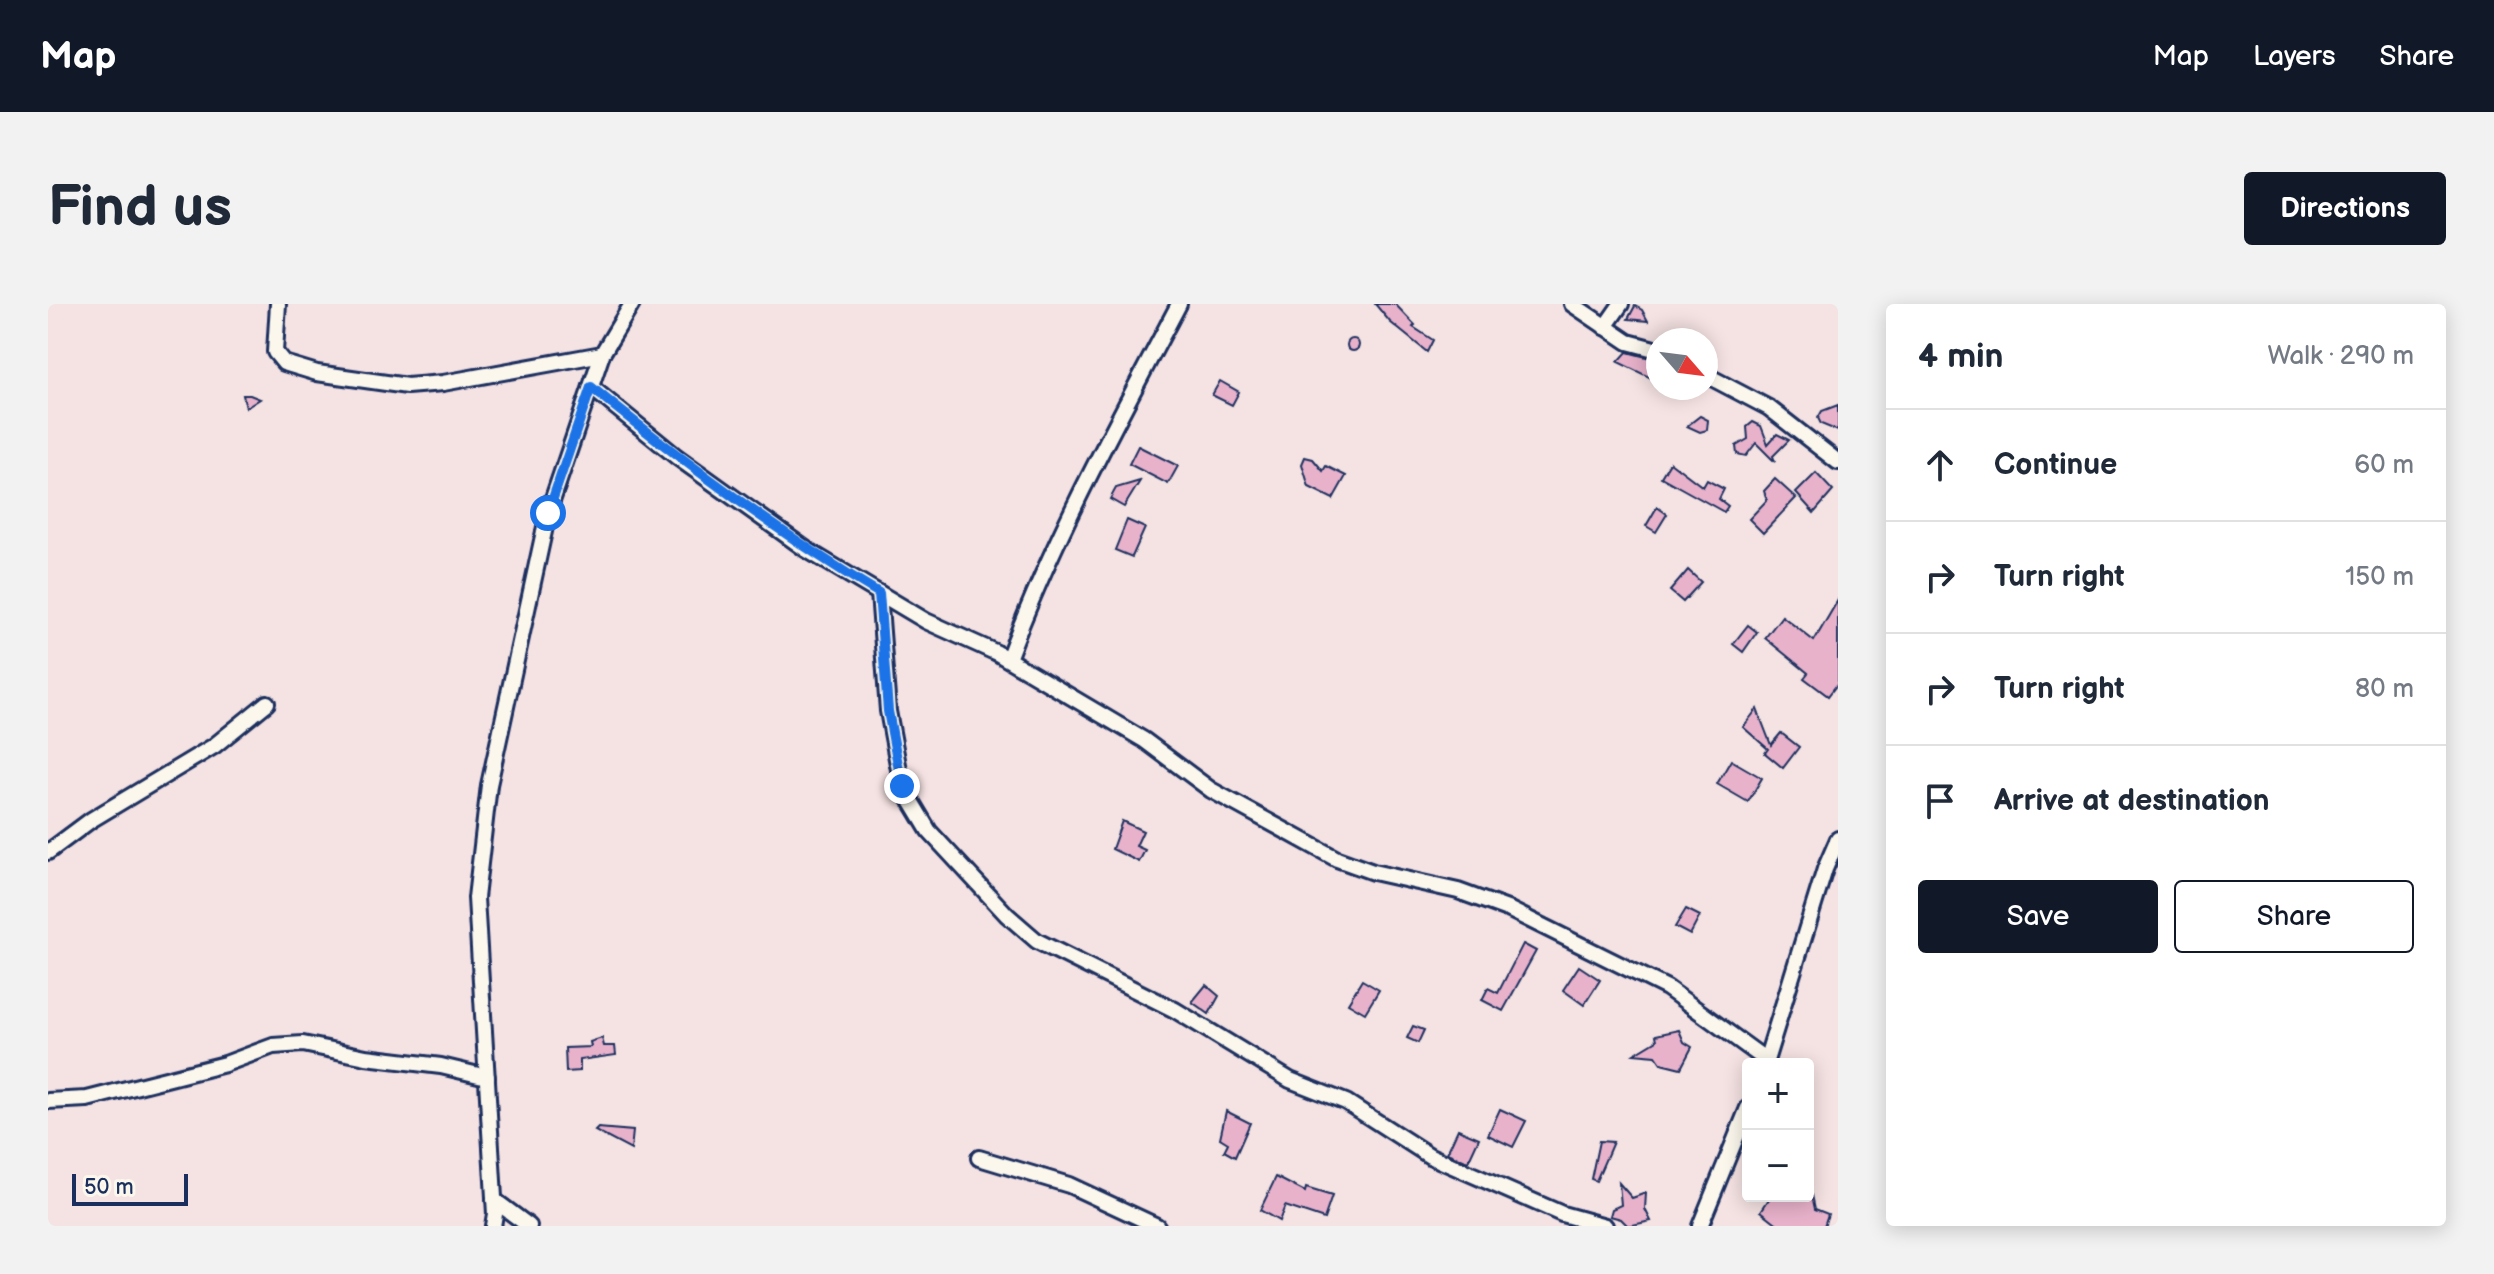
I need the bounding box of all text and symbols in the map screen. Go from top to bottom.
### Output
text: Map [40,34,116,79]
text: Map [2153,40,2209,73]
text: Layers [2253,40,2336,73]
text: Share [2380,40,2454,73]
button: Directions [2244,172,2446,245]
text: Find us [48,175,232,242]
north arrow [1646,328,1718,400]
text: 4 min [1918,336,2004,377]
text: Walk · 290 m [2267,341,2414,372]
icon: ahead [1918,443,1962,487]
text: Continue [1994,447,2117,483]
text: 60 m [2354,450,2414,481]
route start [530,495,566,531]
icon: right [1918,555,1962,599]
text: Turn right [1994,559,2125,595]
text: 150 m [2345,562,2414,593]
icon: right [1918,667,1962,711]
text: Turn right [1994,671,2125,707]
text: 80 m [2355,674,2414,705]
route end [884,768,920,804]
icon: arrive [1918,779,1962,823]
text: Arrive at destination [1994,783,2270,819]
button: Save [1918,880,2158,953]
button: Share [2174,880,2414,953]
map controls [1742,1058,1814,1202]
button: + [1742,1058,1814,1130]
button: − [1742,1130,1814,1202]
scale bar [72,1170,188,1206]
text: 50 m [84,1174,134,1201]

